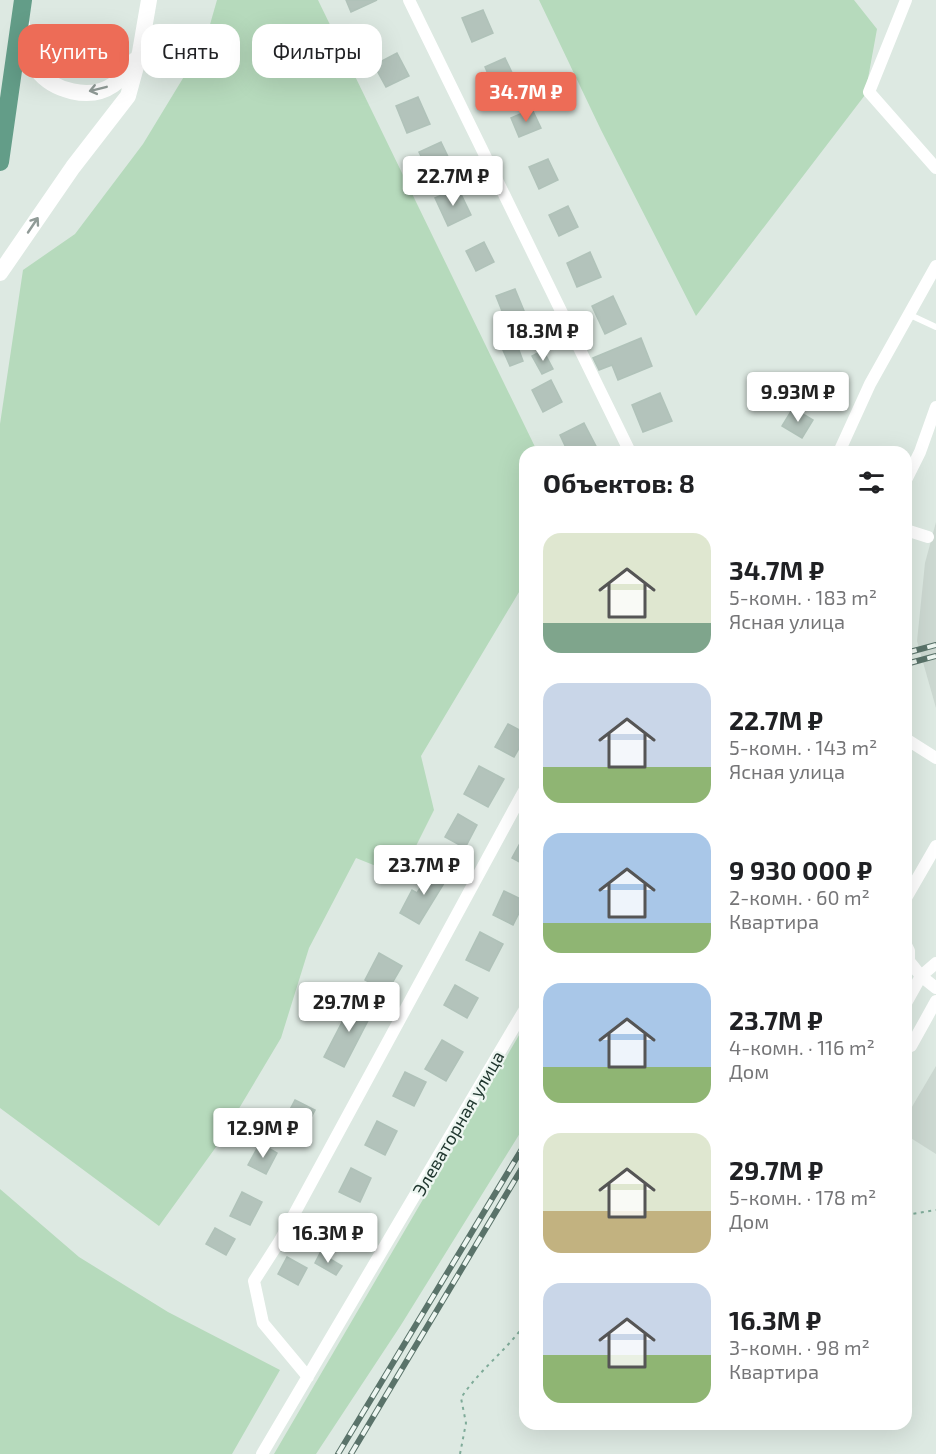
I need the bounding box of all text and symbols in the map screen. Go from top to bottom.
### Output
chip: Купить [18,24,129,78]
chip: Снять [141,24,240,78]
chip: Фильтры [252,24,382,78]
pin: 34.7M ₽ [471,72,581,123]
text: 34.7M ₽ [489,79,563,103]
one-way arrow [89,84,108,96]
pin: 22.7M ₽ [398,156,508,207]
text: 22.7M ₽ [417,163,489,187]
one-way arrow [27,217,39,234]
pin: 18.3M ₽ [488,311,598,362]
text: 18.3M ₽ [507,318,579,342]
pin: 9.93M ₽ [743,372,853,423]
text: 9.93M ₽ [761,379,835,403]
icon: filters [855,466,888,499]
text: Объектов: 8 [543,467,695,498]
text: 34.7M ₽ [729,554,824,585]
icon: home [591,557,663,629]
text: 5-комн. · 183 m² [729,585,877,609]
text: Ясная улица [729,609,845,633]
text: 22.7M ₽ [729,704,823,735]
icon: home [591,707,663,779]
text: 5-комн. · 143 m² [729,735,877,759]
text: Ясная улица [729,759,845,783]
pin: 23.7M ₽ [369,845,479,896]
text: 23.7M ₽ [388,852,460,876]
text: 9 930 000 ₽ [729,854,872,885]
icon: home [591,857,663,929]
text: 2-комн. · 60 m² [729,885,870,909]
text: Квартира [729,909,819,933]
pin: 29.7M ₽ [294,982,404,1033]
text: 29.7M ₽ [313,989,385,1013]
text: 23.7M ₽ [729,1004,823,1035]
icon: home [591,1007,663,1079]
text: 4-комн. · 116 m² [729,1035,875,1059]
street label: Элеваторная улица [407,1047,509,1199]
text: Дом [729,1059,769,1083]
pin: 12.9M ₽ [208,1108,318,1159]
text: 12.9M ₽ [227,1115,299,1139]
text: 29.7M ₽ [729,1154,823,1185]
icon: home [591,1157,663,1229]
text: 5-комн. · 178 m² [729,1185,876,1209]
text: Дом [729,1209,769,1233]
pin: 16.3M ₽ [273,1213,383,1264]
text: 16.3M ₽ [292,1220,364,1244]
text: 16.3M ₽ [729,1304,821,1335]
icon: home [591,1307,663,1379]
text: 3-комн. · 98 m² [729,1335,870,1359]
text: Квартира [729,1359,819,1383]

